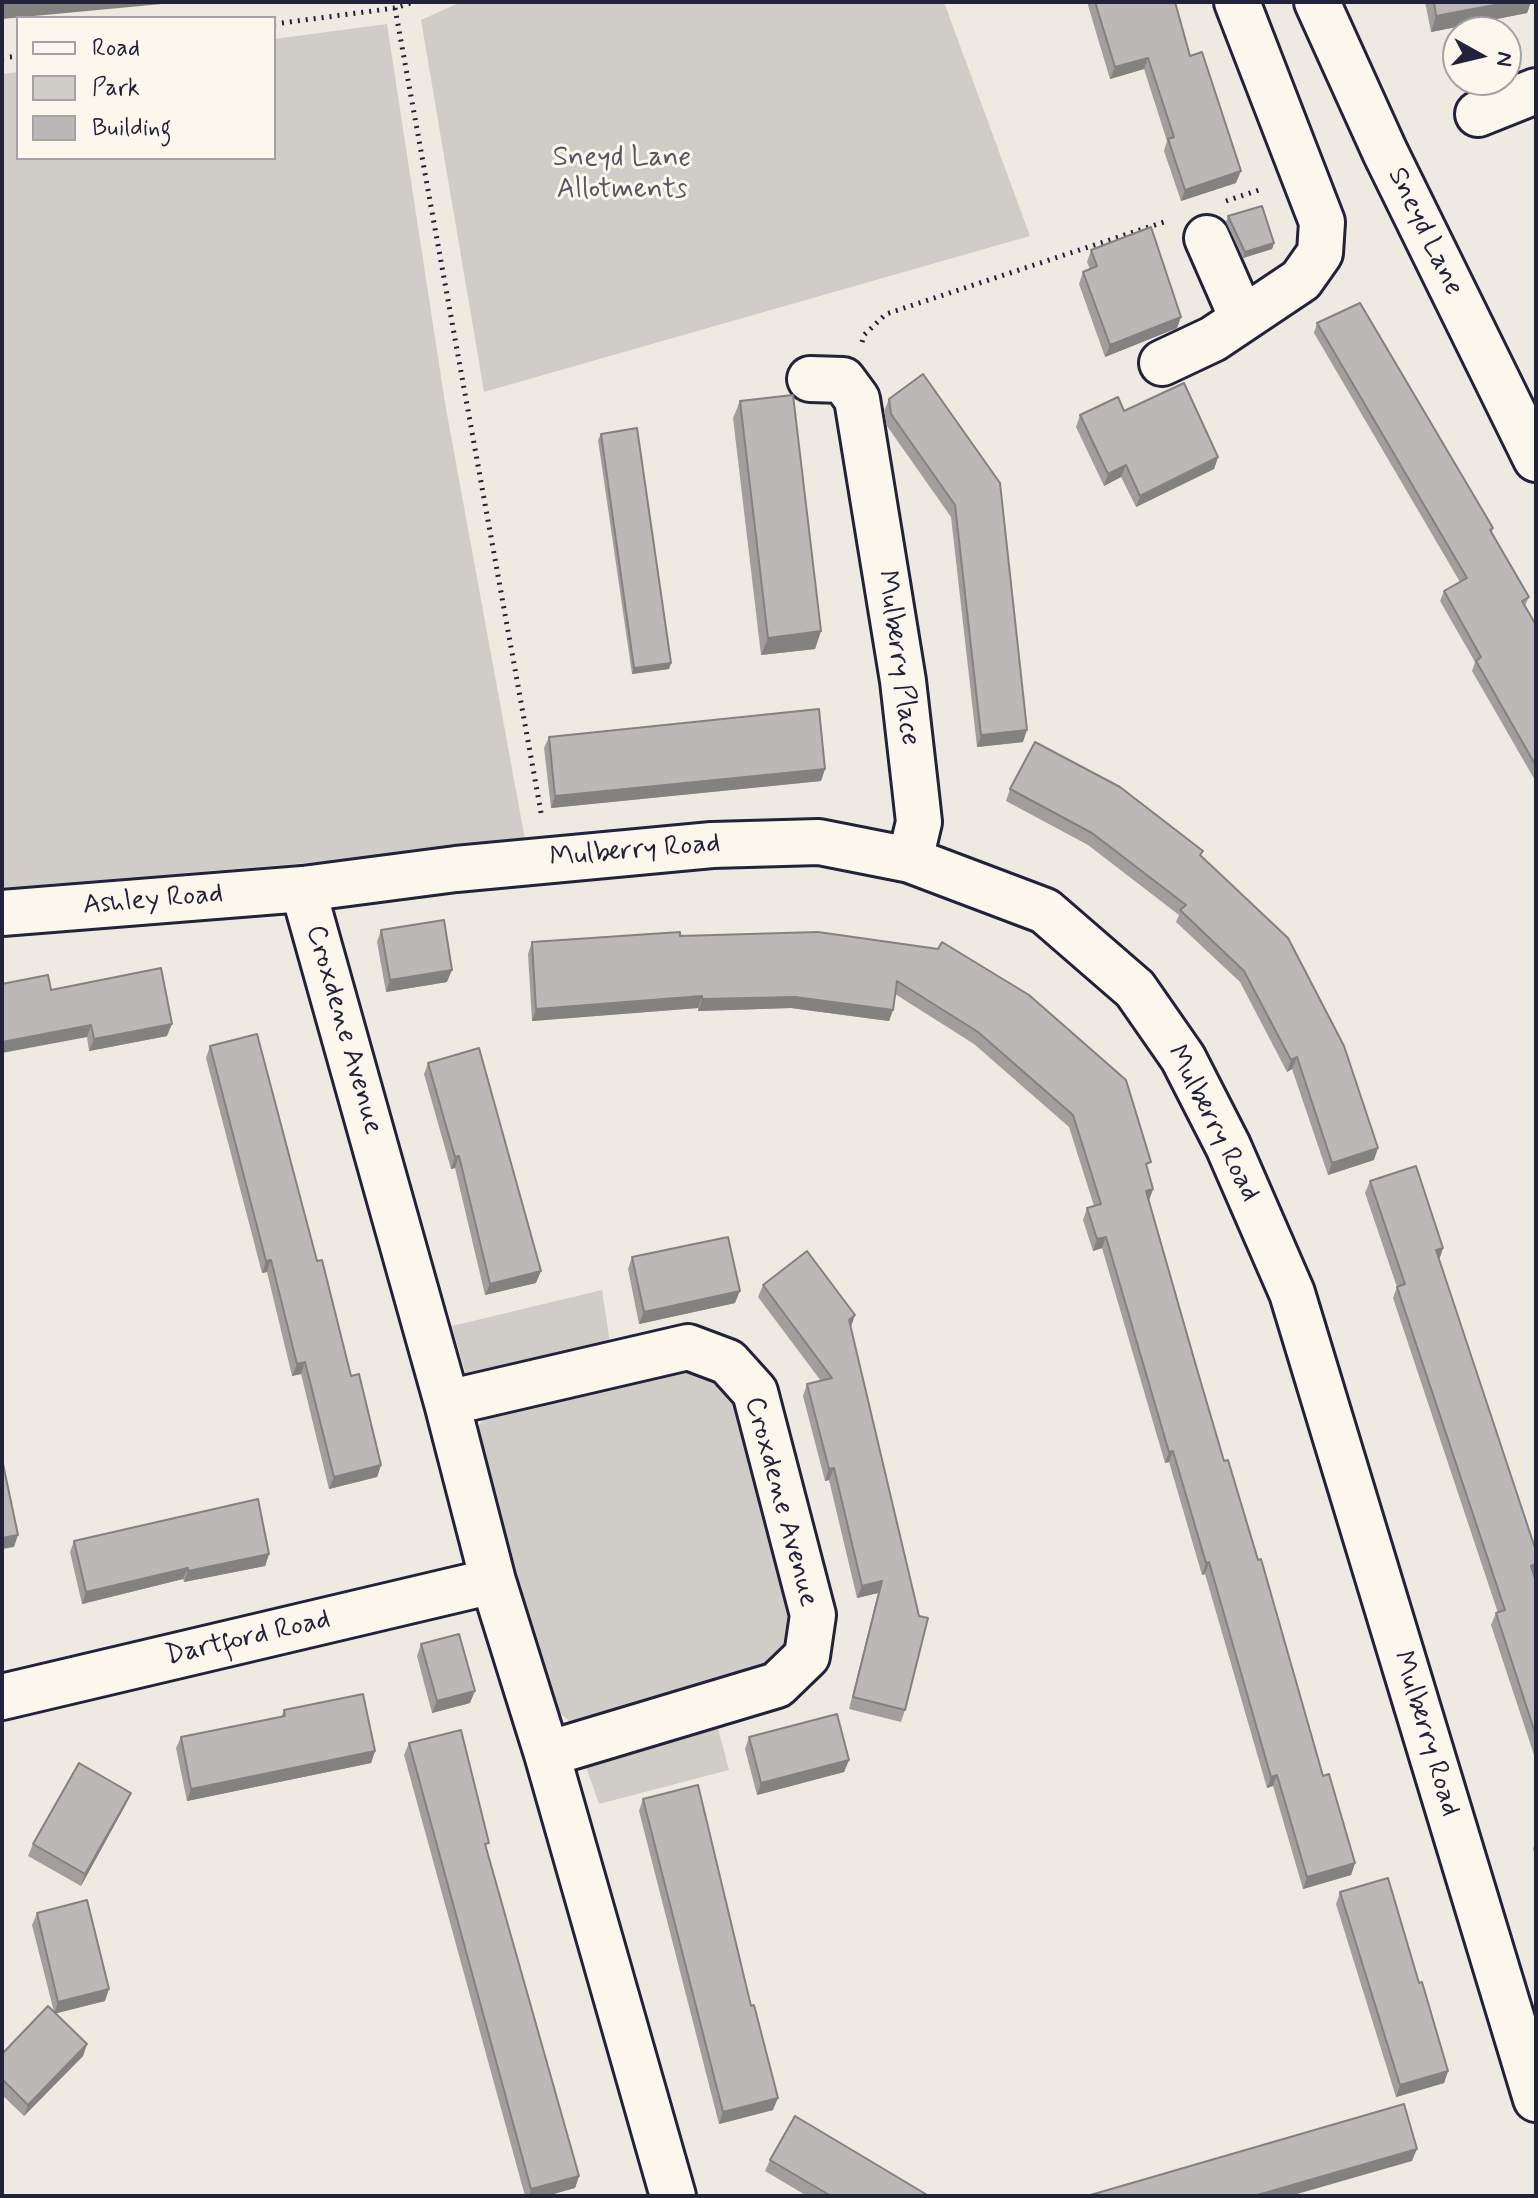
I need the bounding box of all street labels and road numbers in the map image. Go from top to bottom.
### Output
street label: Sneyd Lane [1379,162,1469,302]
street label: Mulberry Place [868,568,926,748]
street label: Mulberry Road [548,828,722,876]
street label: Ashley Road [82,878,224,924]
street label: Croxdene Avenue [297,922,389,1138]
street label: Mulberry Road [1158,1040,1266,1208]
street label: Croxdene Avenue [736,1393,824,1611]
street label: Dartford Road [162,1604,334,1674]
street label: Mulberry Road [1384,1647,1466,1821]

